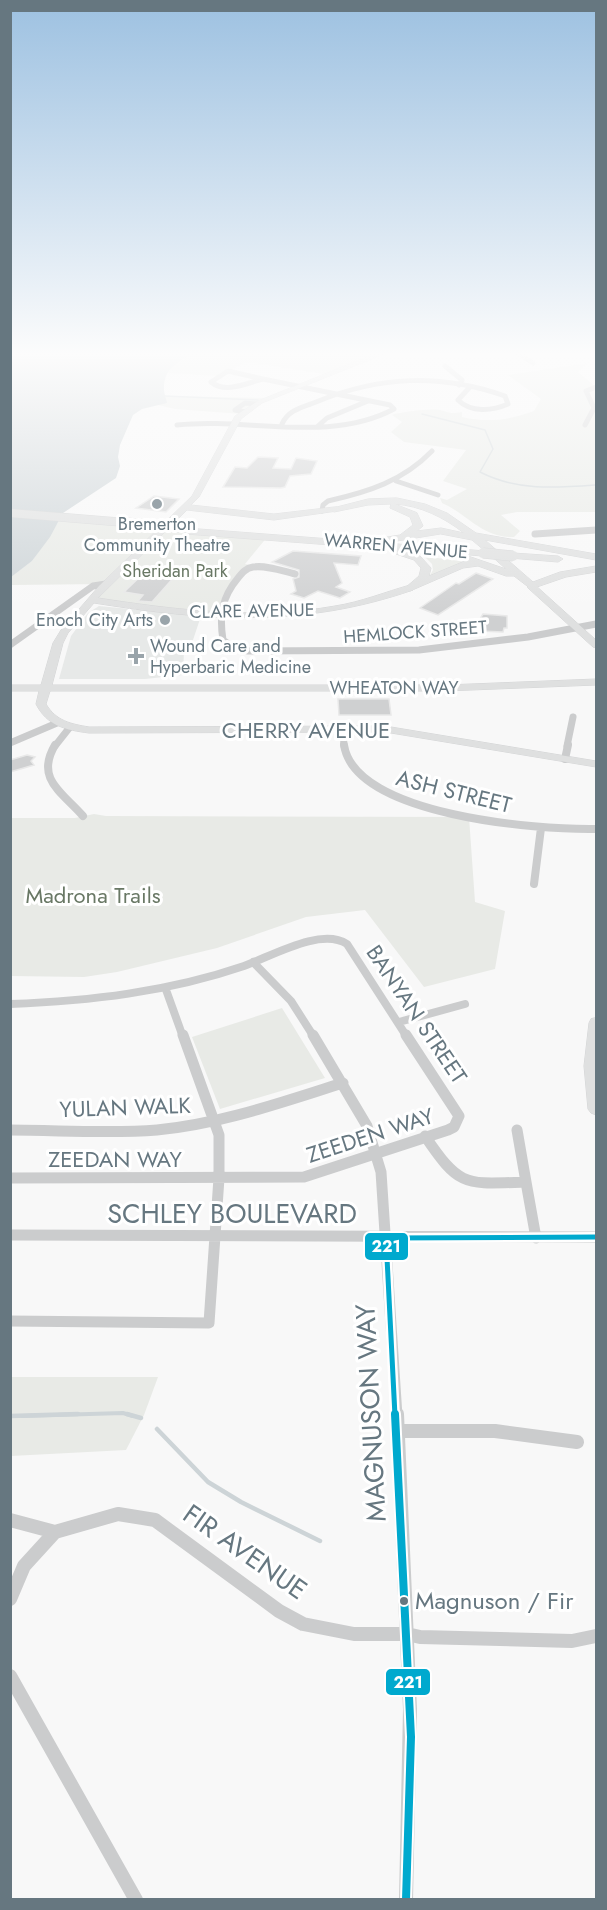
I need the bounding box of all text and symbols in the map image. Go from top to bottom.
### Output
marker: Bremerton Community Theatre [150,497,164,511]
place label: Bremerton Community Theatre [84,511,230,558]
street label: WARREN AVENUE [323,527,469,565]
park label: Sheridan Park [122,558,228,584]
street label: CLARE AVENUE [189,597,315,625]
place label: Enoch City Arts [36,607,153,633]
marker: Enoch City Arts [158,613,172,627]
street label: HEMLOCK STREET [343,614,488,650]
place label: Wound Care and Hyperbaric Medicine [150,633,311,680]
marker: Wound Care and Hyperbaric Medicine [127,647,145,665]
street label: WHEATON WAY [330,675,459,701]
street label: CHERRY AVENUE [222,714,390,746]
street label: ASH STREET [393,761,516,821]
park label: Madrona Trails [25,879,161,911]
street label: BANYAN STREET [359,938,476,1090]
street label: YULAN WALK [59,1089,192,1125]
street label: ZEEDEN WAY [302,1099,438,1171]
street label: ZEEDAN WAY [48,1143,182,1175]
street label: SCHLEY BOULEVARD [107,1194,357,1233]
line badge: 221 [364,1232,409,1261]
text: 221 [371,1235,401,1258]
street label: MAGNUSON WAY [345,1302,396,1523]
street label: FIR AVENUE [175,1494,315,1609]
place label: Magnuson / Fir [415,1583,574,1618]
marker: Magnuson / Fir [398,1595,410,1607]
line badge: 221 [385,1668,431,1696]
text: 221 [393,1671,423,1694]

